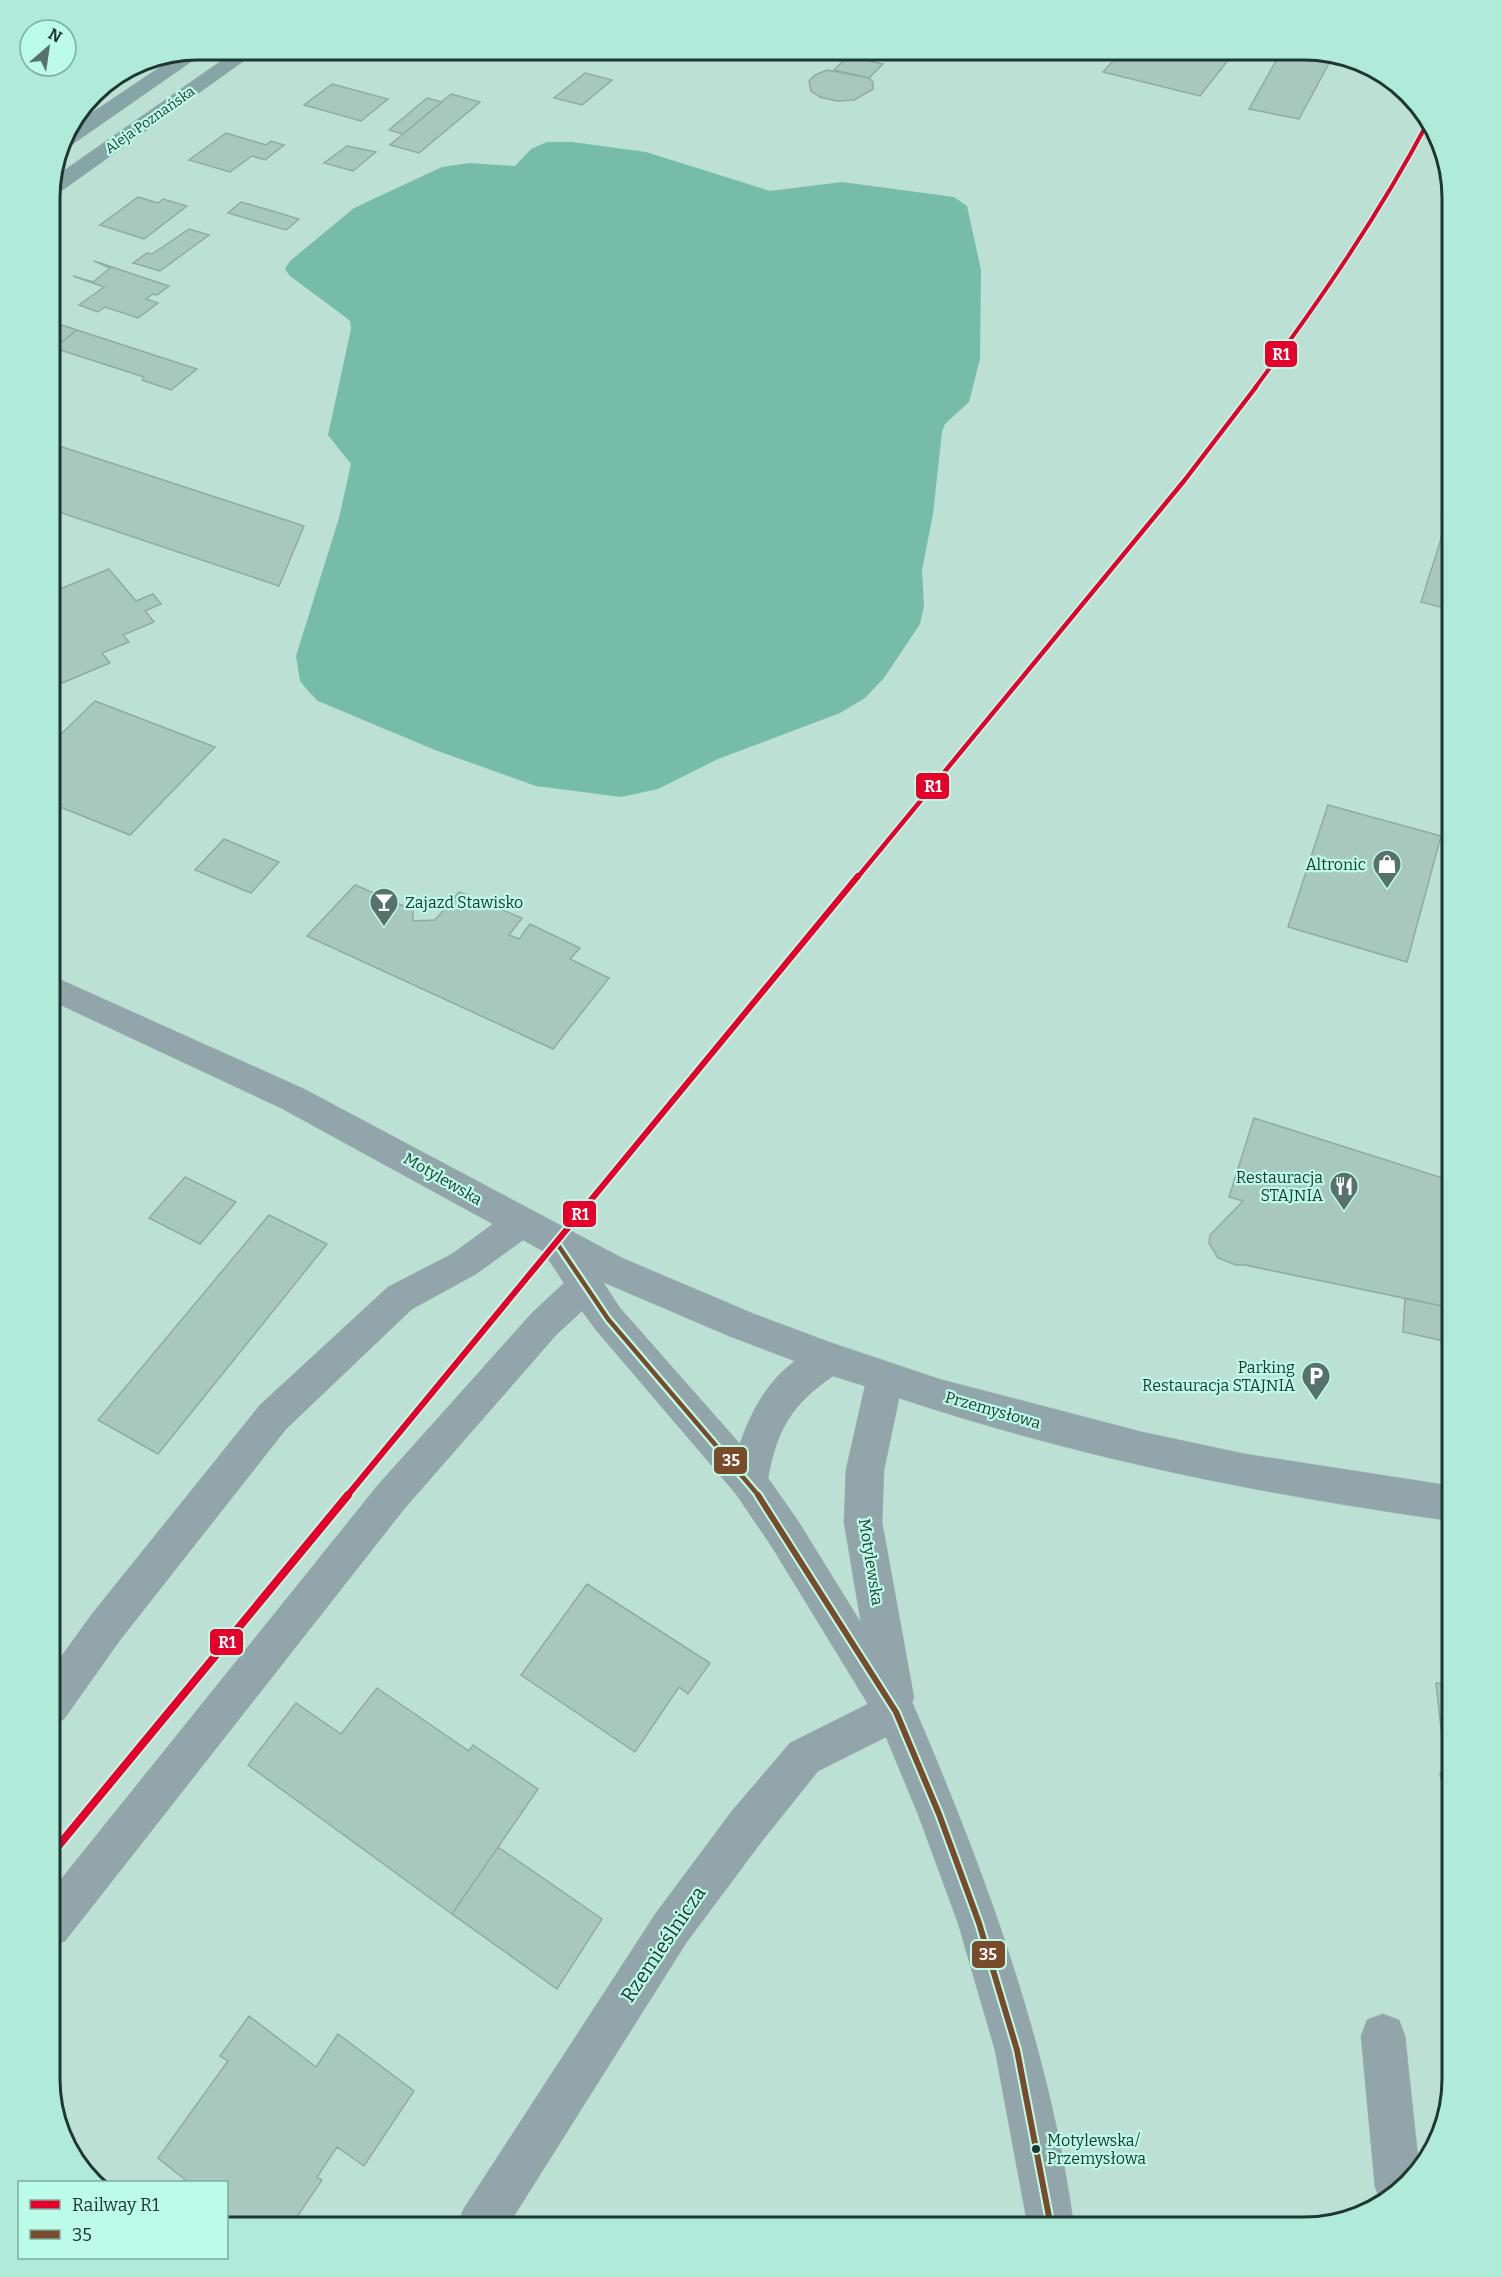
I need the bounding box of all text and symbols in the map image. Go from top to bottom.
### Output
north arrow [18,18,78,78]
text: N [45,24,65,47]
street label: Aleja Poznańska [102,83,198,157]
line badge: R1 [1264,340,1298,368]
text: R1 [1272,345,1290,364]
line badge: R1 [915,772,950,800]
text: R1 [924,777,942,796]
shop icon: Altronic [1371,848,1403,890]
place label: Altronic [1305,855,1366,874]
bar icon: Zajazd Stawisko [368,886,400,928]
place label: Zajazd Stawisko [405,893,523,912]
street label: Motylewska [400,1149,486,1209]
place label: Restauracja STAJNIA [1236,1168,1324,1205]
restaurant icon: Restauracja STAJNIA [1328,1170,1360,1212]
line badge: R1 [562,1200,597,1228]
text: R1 [571,1205,589,1224]
place label: Parking Restauracja STAJNIA [1142,1358,1296,1395]
parking icon: Parking Restauracja STAJNIA [1300,1360,1332,1402]
street label: Przemysłowa [943,1387,1043,1433]
line badge: 35 [713,1446,748,1475]
text: 35 [722,1451,740,1470]
street label: Motylewska [855,1517,887,1607]
line badge: R1 [209,1628,244,1656]
text: R1 [218,1633,236,1652]
street label: Rzemieślnicza [615,1881,711,2007]
line badge: 35 [971,1940,1006,1969]
text: 35 [979,1945,997,1964]
place label: Motylewska/ Przemysłowa [1047,2131,1146,2168]
marker: Motylewska/ Przemysłowa [1030,2143,1042,2155]
legend [18,2181,228,2259]
text: Railway R1 [72,2194,160,2216]
text: 35 [72,2224,92,2246]

